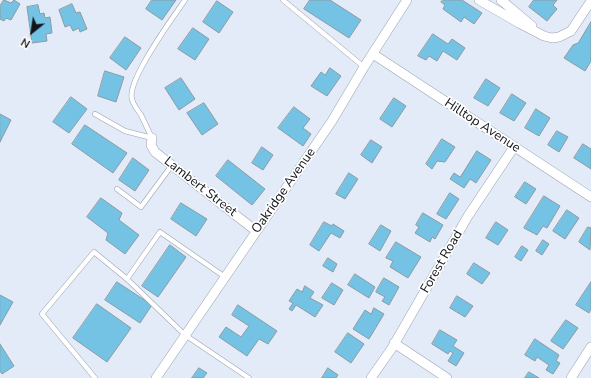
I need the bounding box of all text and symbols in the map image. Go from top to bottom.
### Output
north arrow [12,12,52,52]
text: N [18,34,33,51]
street label: Hilltop Avenue [441,96,523,156]
street label: Oakridge Avenue [249,145,319,237]
street label: Lambert Street [161,154,239,220]
street label: Forest Road [418,228,466,296]

